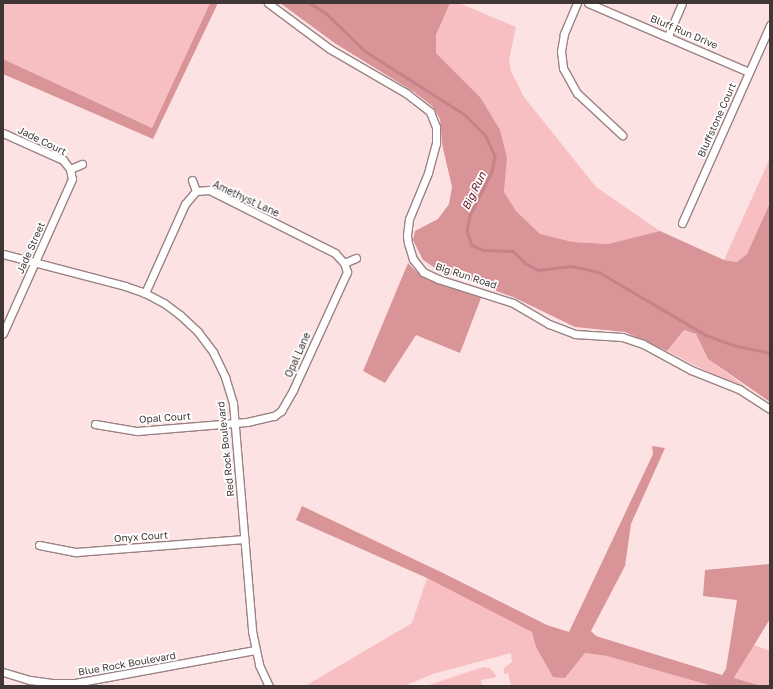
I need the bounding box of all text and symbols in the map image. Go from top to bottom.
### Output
street label: Bluff Run Drive [649,12,719,52]
street label: Bluffstone Court [695,81,739,159]
street label: Jade Court [16,124,68,158]
water label: Big Run [459,170,489,212]
street label: Amethyst Lane [211,178,281,220]
street label: Jade Street [14,220,48,276]
street label: Big Run Road [434,260,498,292]
street label: Opal Lane [283,330,313,380]
street label: Red Rock Boulevard [215,401,237,497]
street label: Opal Court [139,410,191,426]
street label: Onyx Court [114,529,168,545]
street label: Blue Rock Boulevard [77,650,177,678]

